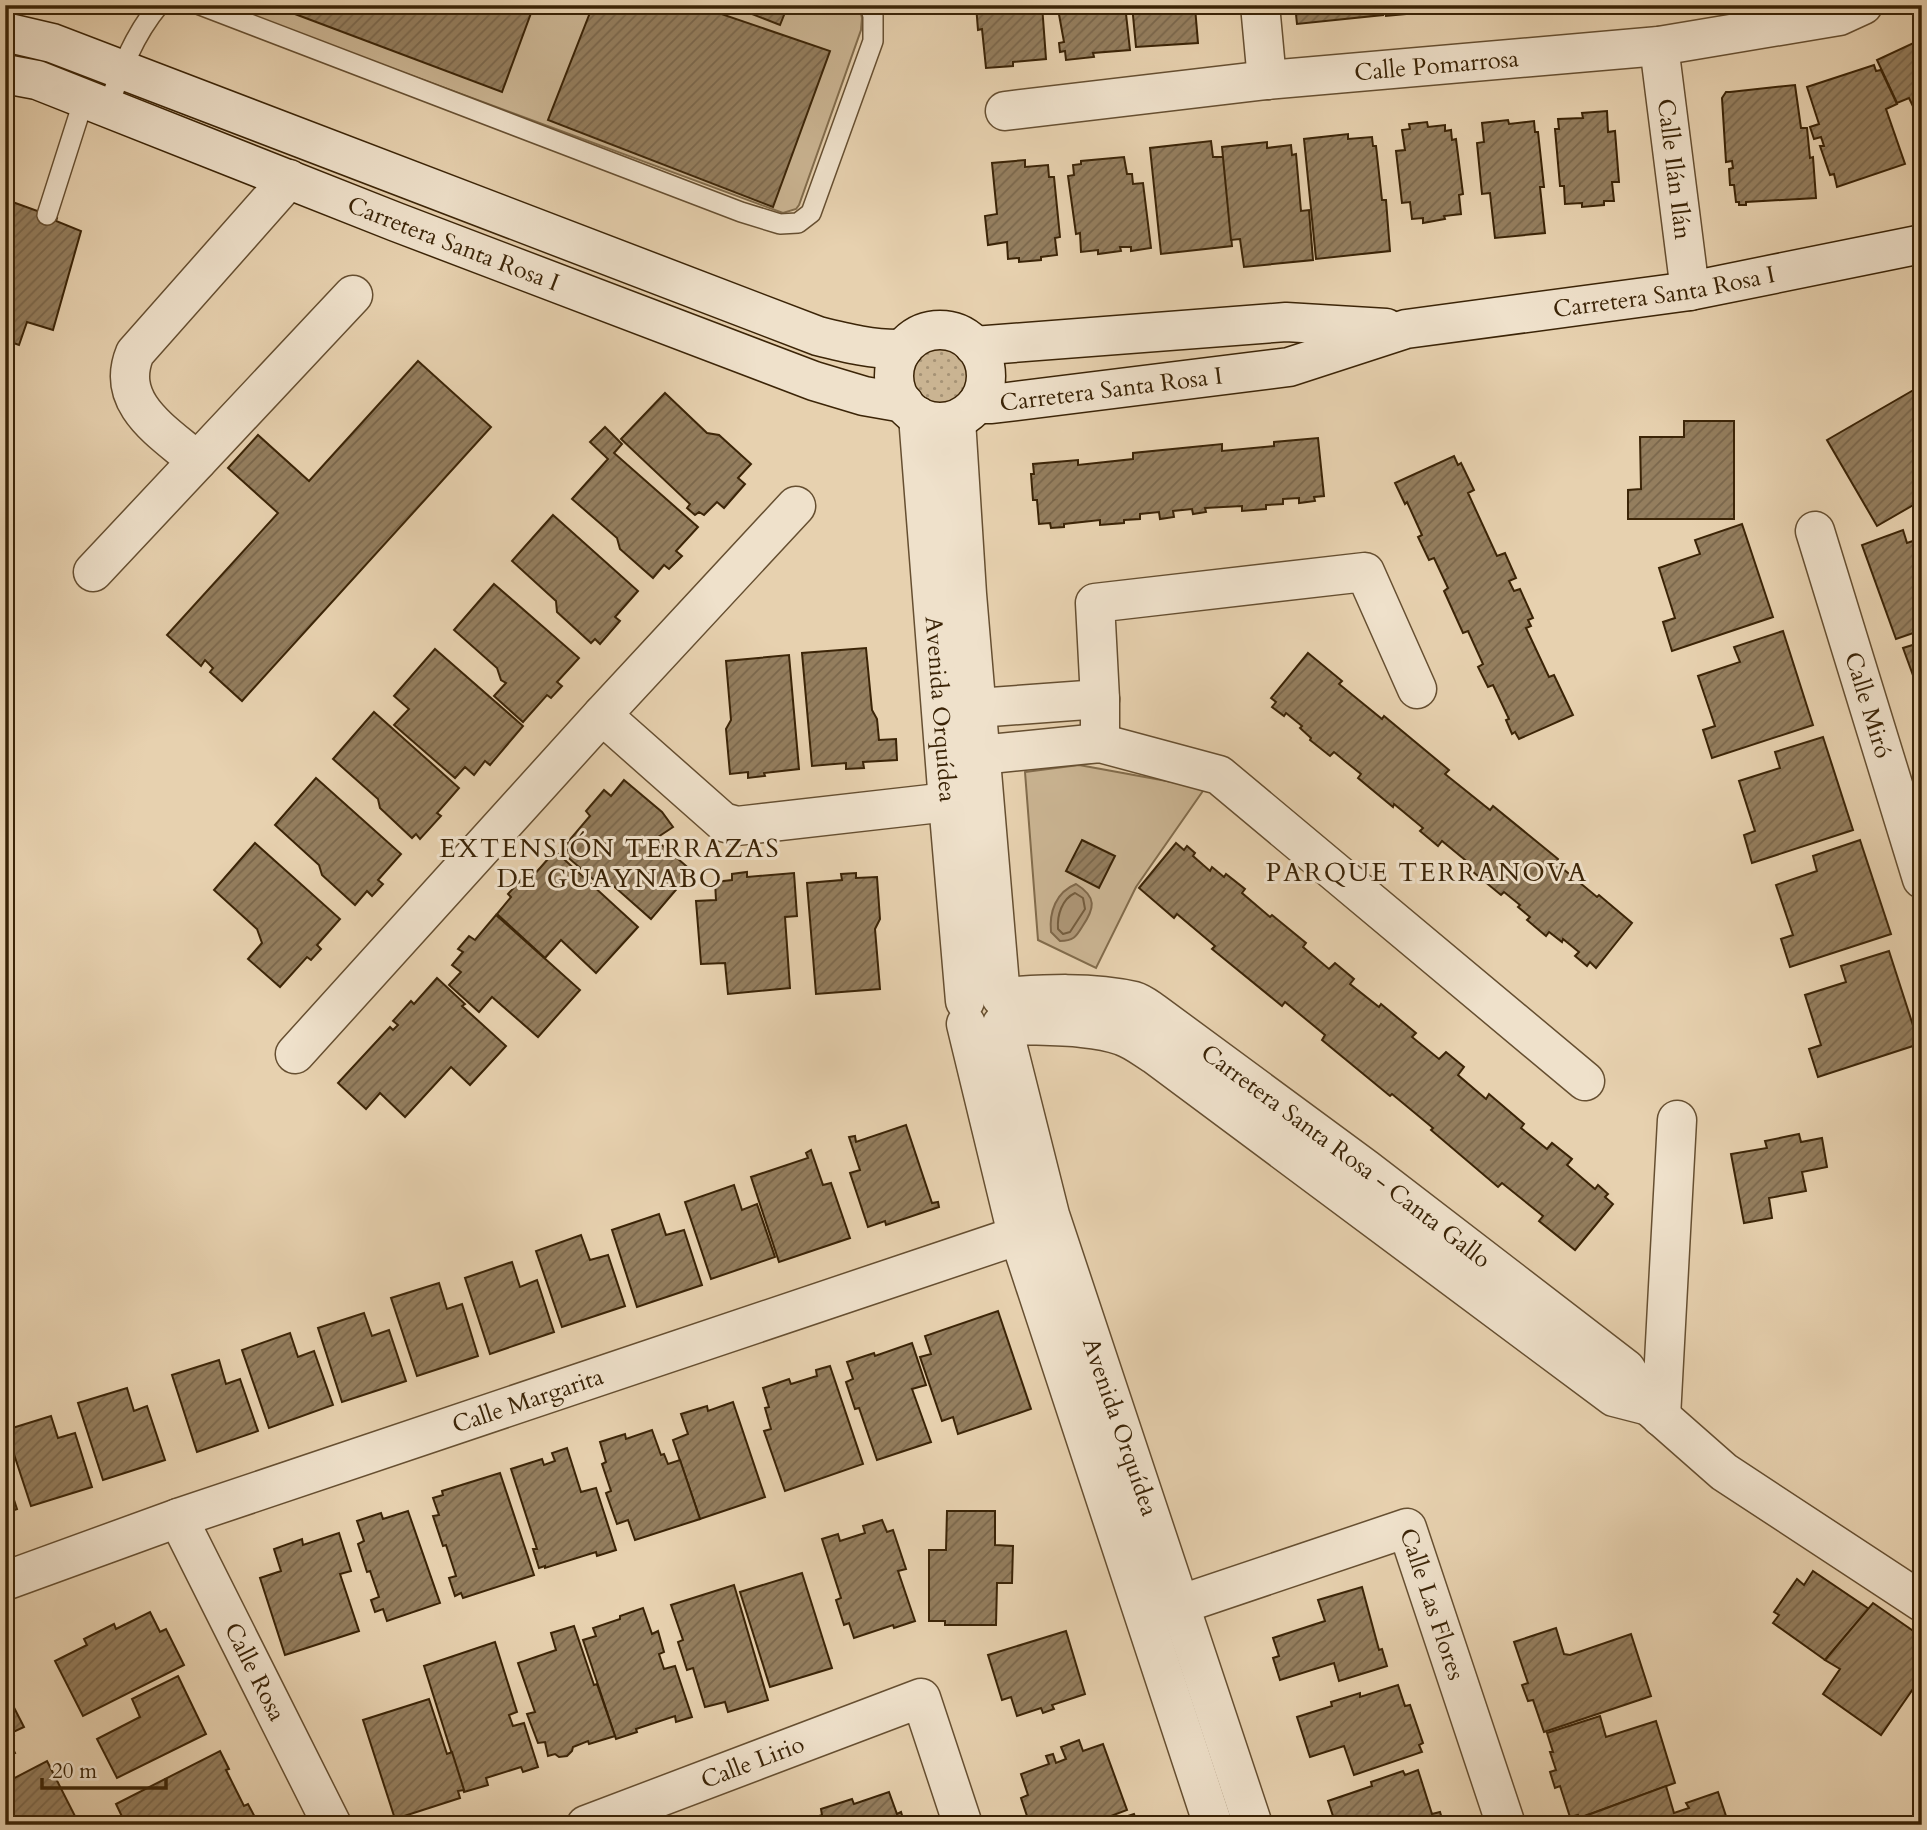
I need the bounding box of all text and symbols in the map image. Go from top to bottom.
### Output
street label: Calle Pomarrosa [1353,42,1521,89]
street label: Calle Ilán Ilán [1649,97,1700,242]
street label: Carretera Santa Rosa I [343,188,564,299]
street label: Carretera Santa Rosa I [1551,258,1778,326]
street label: Carretera Santa Rosa I [998,359,1224,419]
street label: Avenida Orquídea [917,615,965,804]
street label: Calle Miró [1837,648,1900,762]
district label: EXTENSIÓN TERRAZAS DE GUAYNABO [440,831,780,896]
district label: PARQUE TERRANOVA [1266,855,1588,890]
street label: Carretera Santa Rosa - Canta Gallo [1194,1036,1498,1276]
street label: Avenida Orquídea [1074,1334,1166,1521]
street label: Calle Margarita [448,1359,608,1441]
street label: Calle Las Flores [1392,1524,1473,1684]
street label: Calle Rosa [217,1617,294,1727]
street label: Calle Lirio [696,1727,809,1796]
scale bar [42,1746,166,1790]
text: 20 m [52,1757,97,1786]

